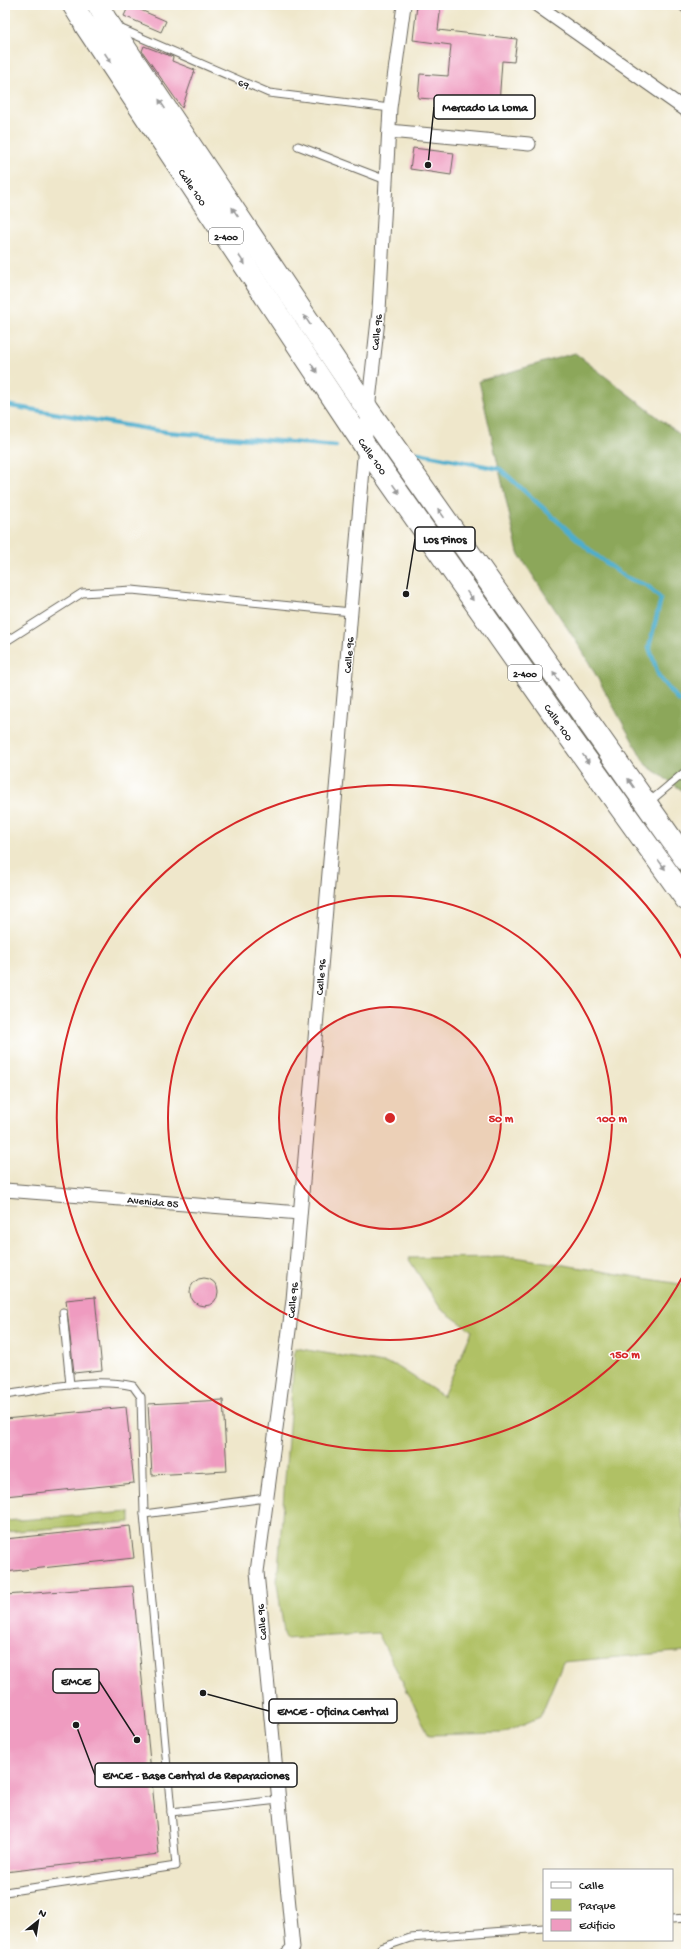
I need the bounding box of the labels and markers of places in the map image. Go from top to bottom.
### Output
callout: Mercado La Loma [434,95,535,119]
callout: Los Pinos [415,527,475,551]
centre of rings [383,1111,397,1125]
callout: EMCE [53,1669,99,1693]
callout: EMCE - Oficina Central [269,1699,397,1723]
callout: EMCE - Base Central de Reparaciones [95,1763,297,1787]

